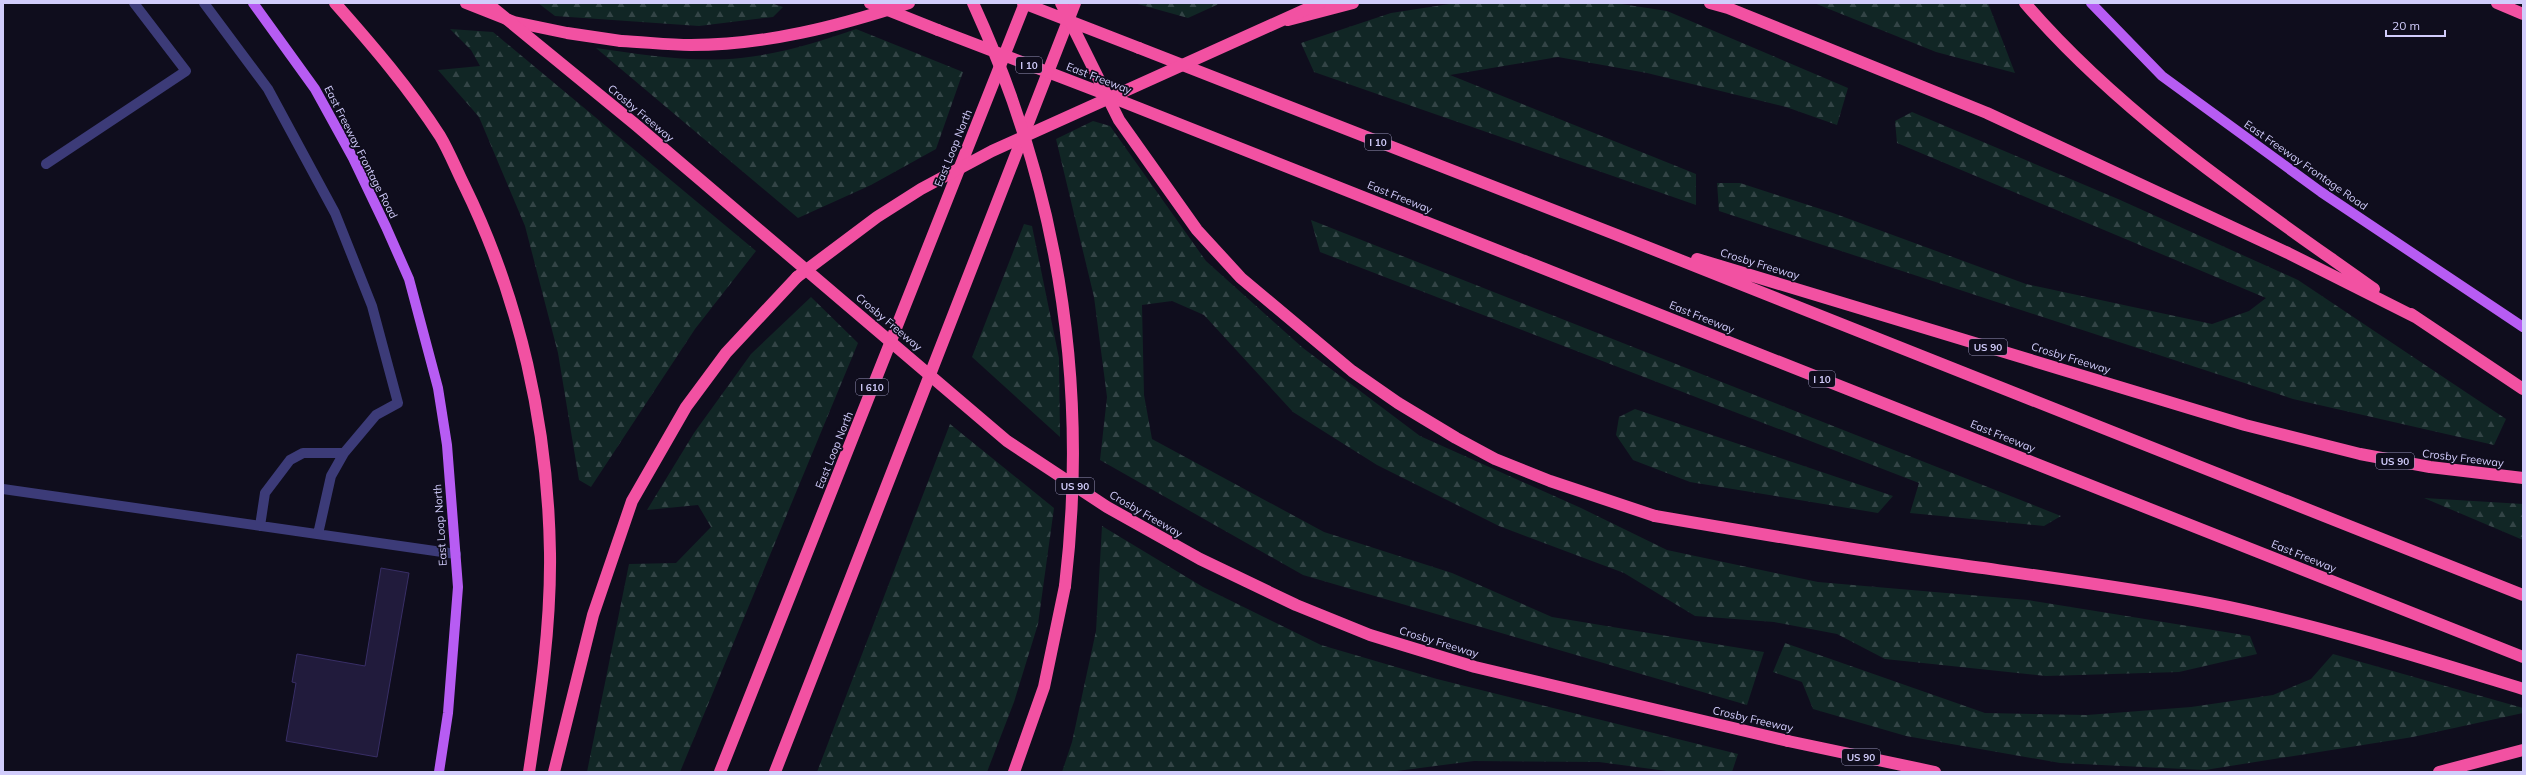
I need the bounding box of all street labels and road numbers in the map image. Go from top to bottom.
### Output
road number: I 10 [1016,57,1042,73]
street label: East Freeway [1064,59,1134,97]
street label: Crosby Freeway [605,81,677,145]
street label: East Freeway Frontage Road [321,83,401,221]
street label: East Loop North [931,107,975,189]
street label: East Freeway Frontage Road [2242,117,2370,213]
road number: I 10 [1365,134,1391,150]
street label: East Freeway [1365,178,1435,216]
street label: Crosby Freeway [1719,245,1801,283]
street label: Crosby Freeway [853,290,925,354]
street label: East Freeway [1667,298,1737,336]
road number: US 90 [1969,339,2007,355]
street label: Crosby Freeway [2030,339,2112,377]
road number: I 10 [1809,371,1835,387]
road number: I 610 [856,379,888,395]
street label: East Loop North [812,409,856,491]
street label: East Freeway [1968,417,2038,455]
street label: Crosby Freeway [2421,446,2505,470]
road number: US 90 [2376,453,2414,469]
road number: US 90 [1056,478,1094,494]
street label: East Loop North [430,484,450,566]
street label: Crosby Freeway [1107,487,1185,541]
street label: East Freeway [2269,537,2339,575]
street label: Crosby Freeway [1398,623,1480,661]
street label: Crosby Freeway [1711,703,1795,735]
road number: US 90 [1842,749,1880,765]

